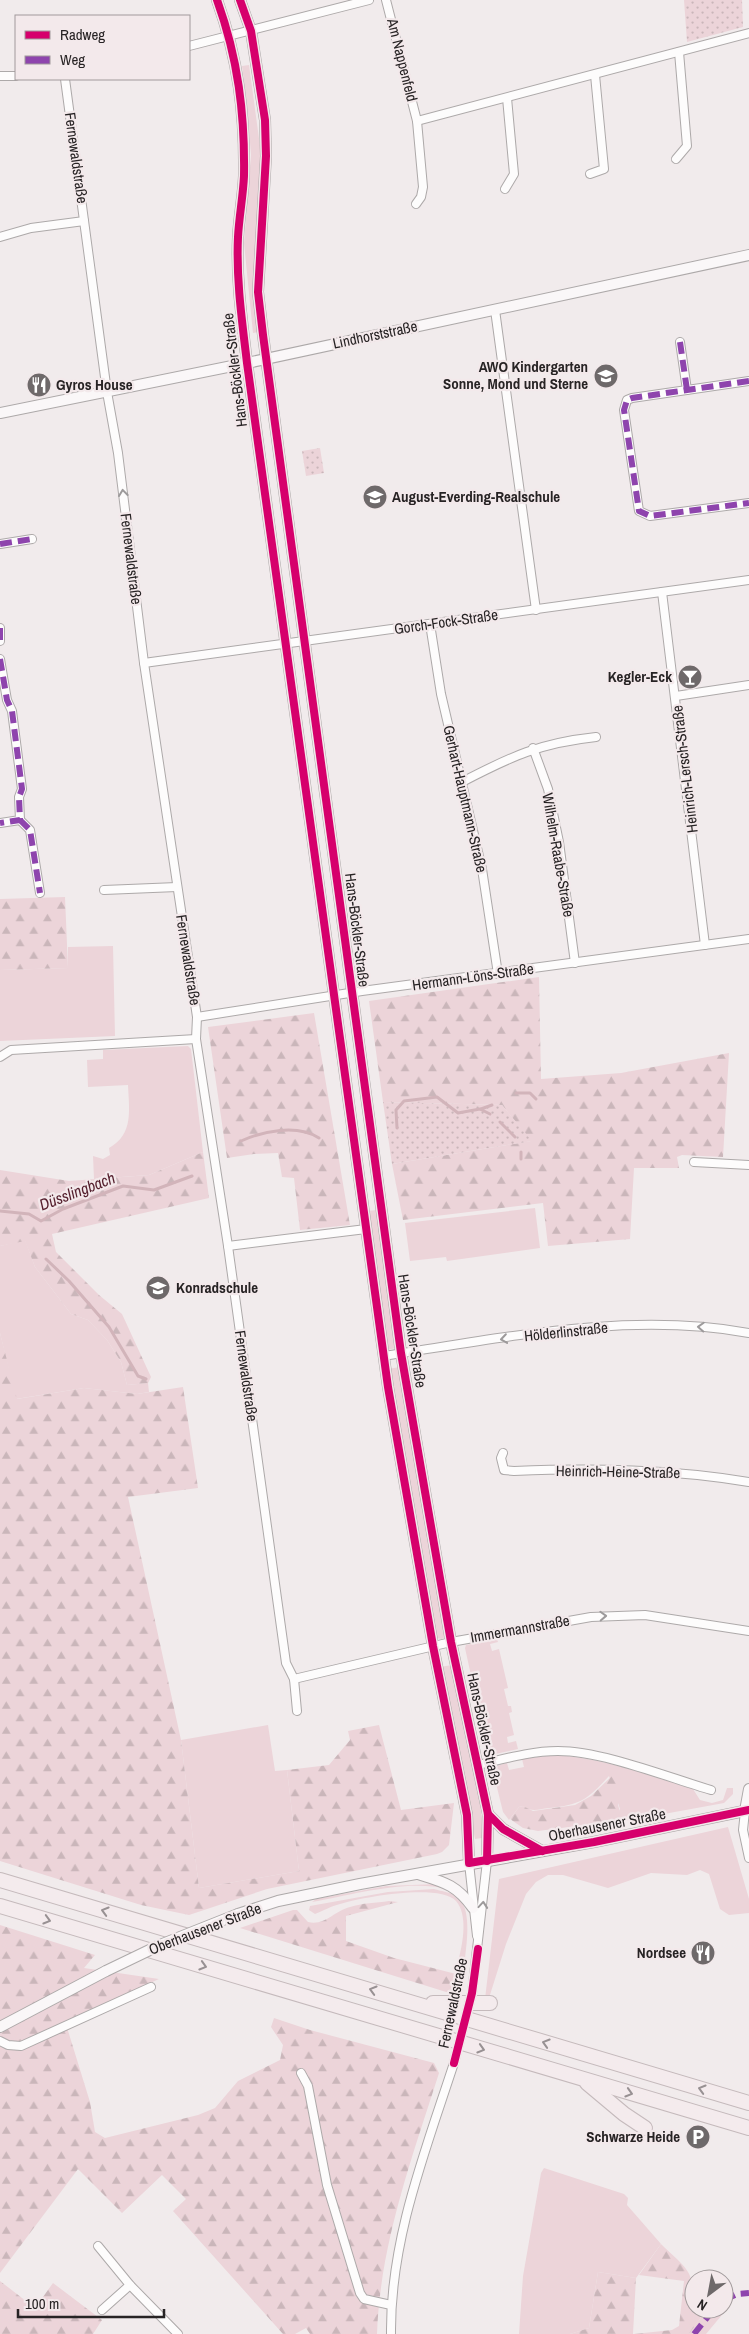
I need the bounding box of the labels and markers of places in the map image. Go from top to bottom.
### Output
place label: AWO Kindergarten Sonne, Mond und Sterne [443,356,588,394]
school or university icon: AWO Kindergarten Sonne, Mond und Sterne [593,363,619,389]
restaurant icon: Gyros House [26,372,52,398]
place label: Gyros House [56,374,133,395]
school or university icon: August-Everding-Realschule [362,484,388,510]
place label: August-Everding-Realschule [392,486,560,507]
bar icon: Kegler-Eck [677,664,703,690]
place label: Kegler-Eck [608,666,672,687]
school or university icon: Konradschule [145,1275,171,1301]
place label: Konradschule [176,1277,258,1298]
restaurant icon: Nordsee [690,1940,716,1966]
place label: Nordsee [637,1942,686,1963]
parking icon: Schwarze Heide [685,2124,711,2150]
place label: Schwarze Heide [586,2126,680,2147]

